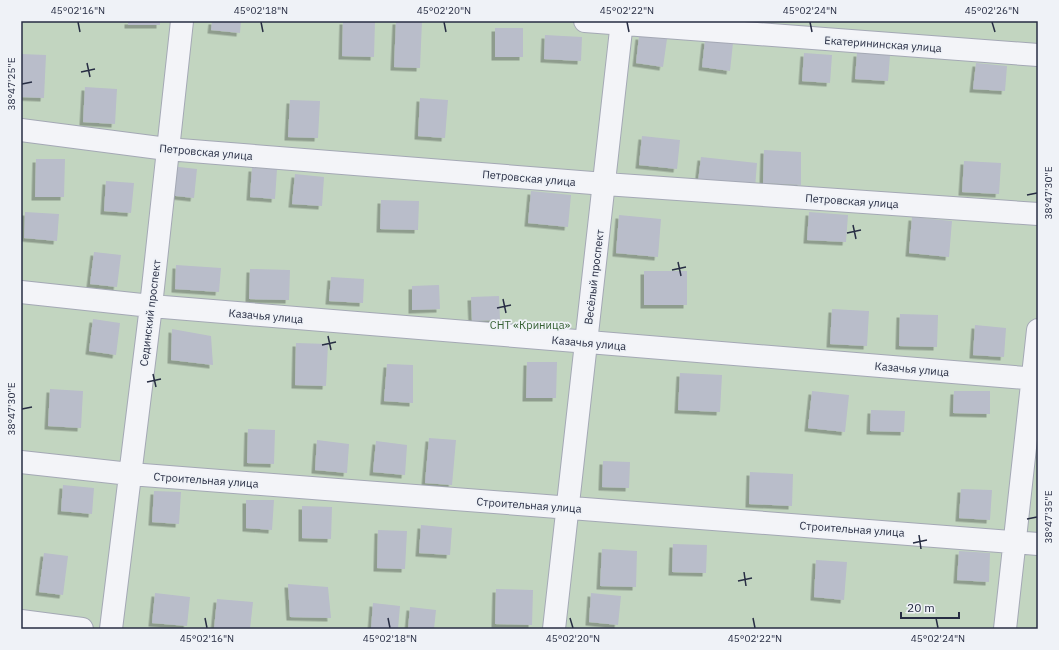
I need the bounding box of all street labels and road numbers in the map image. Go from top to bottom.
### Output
street label: Екатерининская улица [824,33,942,55]
street label: Петровская улица [159,141,253,163]
street label: Петровская улица [482,167,576,189]
street label: Петровская улица [805,191,899,211]
street label: Весёлый проспект [581,229,607,325]
street label: Сединский проспект [137,259,163,367]
street label: Казачья улица [228,306,304,326]
street label: Казачья улица [551,333,627,353]
street label: Казачья улица [874,359,950,379]
street label: Строительная улица [153,469,259,491]
street label: Строительная улица [476,494,582,516]
street label: Строительная улица [799,518,905,540]

